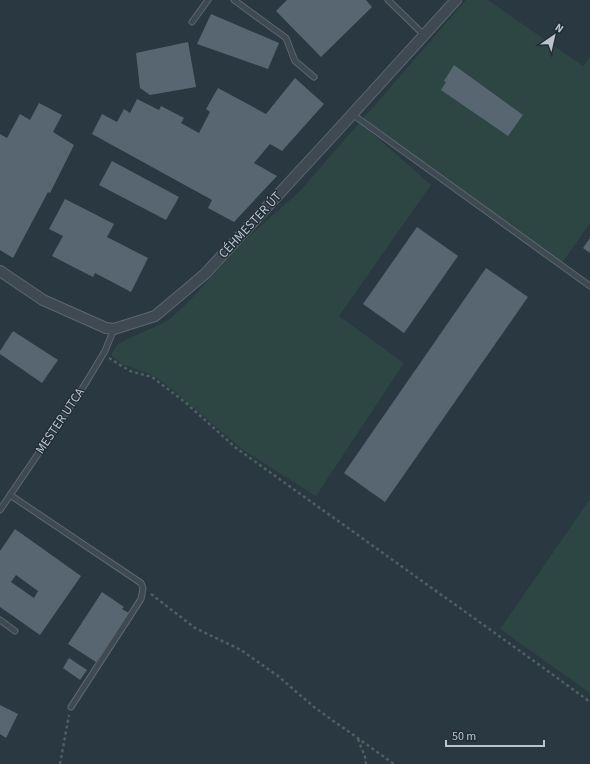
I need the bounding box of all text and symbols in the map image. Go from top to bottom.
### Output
north arrow [534,16,574,56]
text: N [552,20,567,36]
street label: CÉHMESTER ÚT [214,188,286,262]
street label: MESTER UTCA [31,384,89,458]
scale bar [446,722,544,748]
text: 50 m [452,728,476,745]

